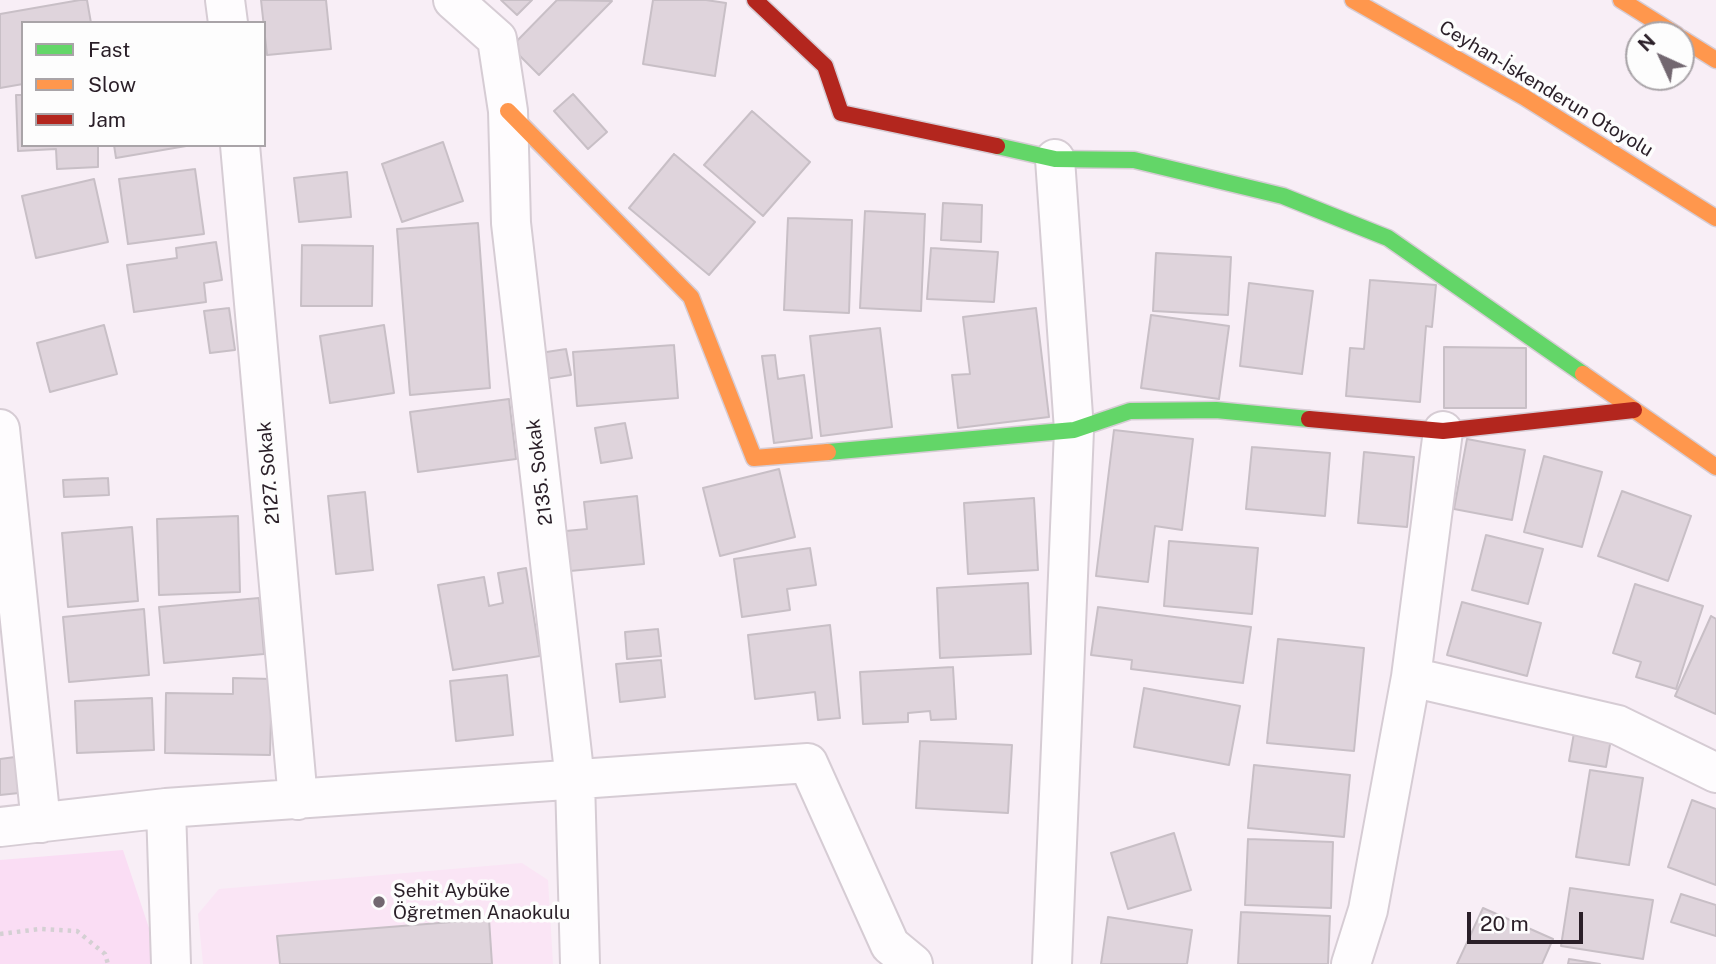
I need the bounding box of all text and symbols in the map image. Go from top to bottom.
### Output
street label: Ceyhan-İskenderun Otoyolu [1435,16,1657,162]
legend [21,21,266,147]
north arrow [1625,21,1695,91]
text: N [1634,30,1660,56]
text: Fast [88,37,130,62]
text: Slow [88,72,136,97]
text: Jam [88,107,126,132]
street label: 2135. Sokak [522,417,558,527]
street label: 2127. Sokak [253,420,285,526]
place label: Şehit Aybüke Öğretmen Anaokulu [393,880,570,924]
marker: Şehit Aybüke Öğretmen Anaokulu [371,894,387,910]
scale bar [1471,898,1586,942]
text: 20 m [1480,911,1529,936]

